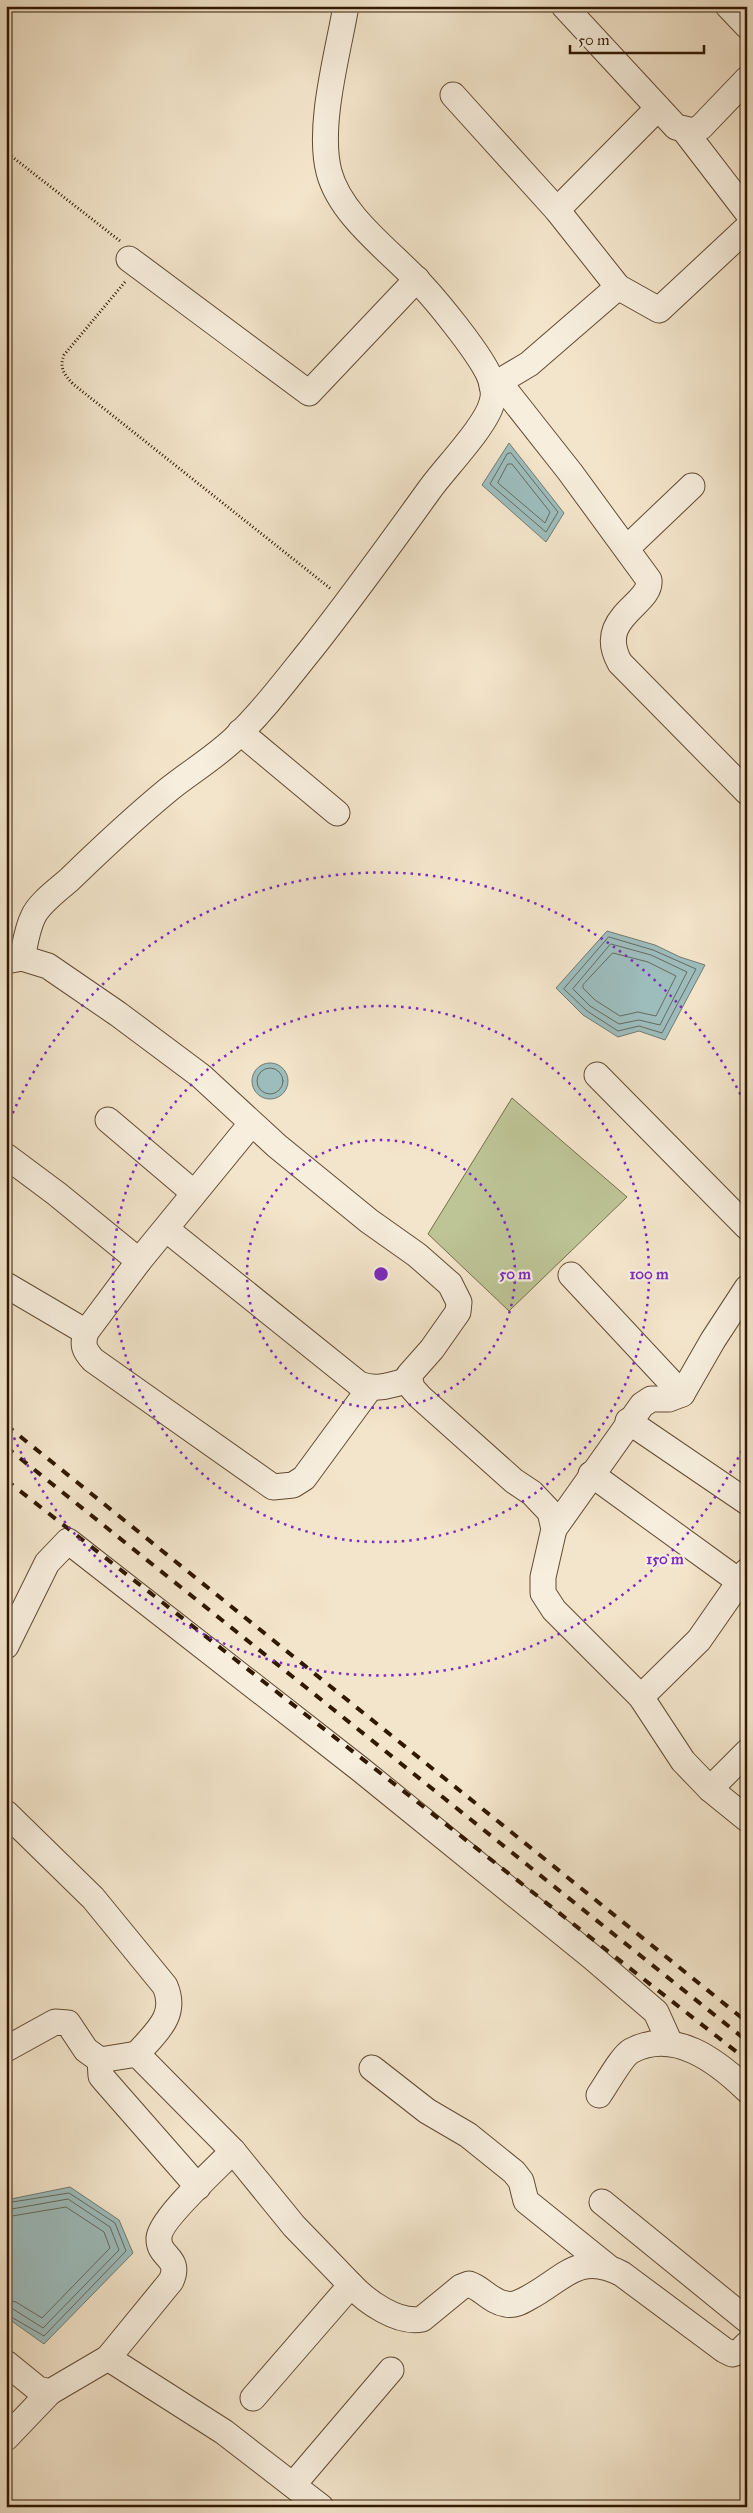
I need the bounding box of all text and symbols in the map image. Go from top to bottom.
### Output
scale bar [570,22,704,54]
text: 50 m [578,31,610,49]
centre of rings [372,1265,390,1283]
text: 50 m [499,1265,531,1283]
text: 100 m [629,1265,669,1283]
text: 150 m [646,1550,684,1568]

